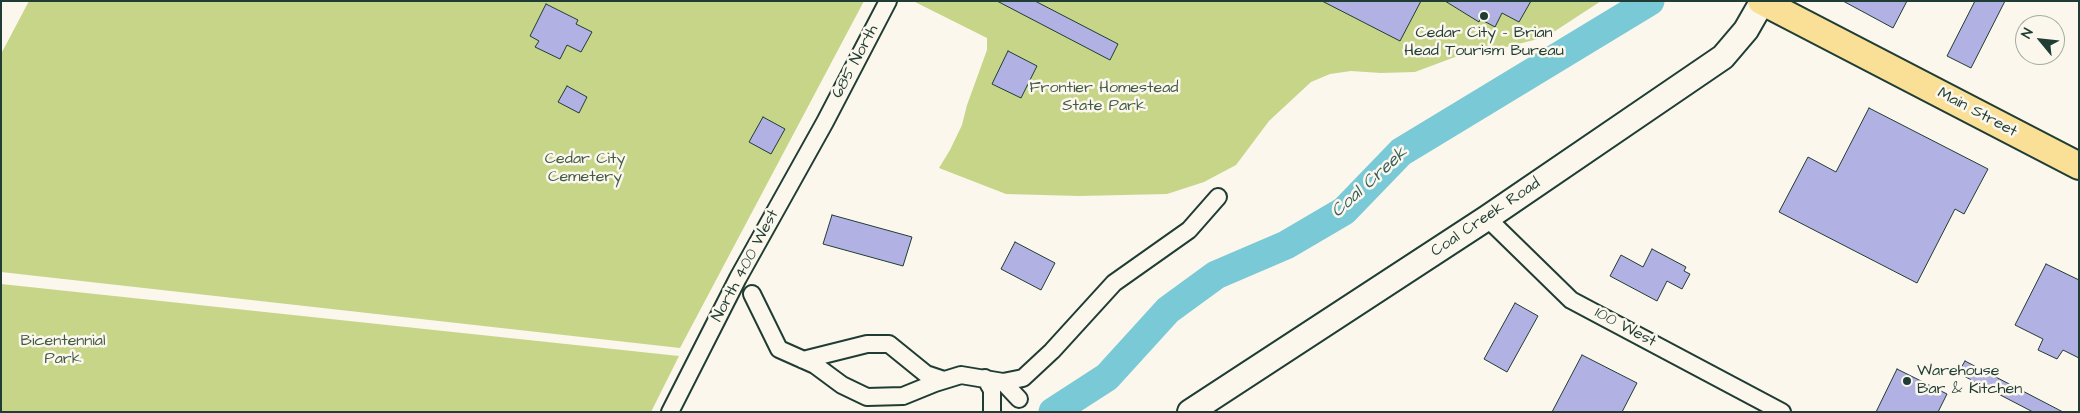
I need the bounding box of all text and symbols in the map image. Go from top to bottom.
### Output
marker: Cedar City - Brian Head Tourism Bureau [1478,10,1490,22]
north arrow [2015,15,2065,65]
street label: 685 North [829,22,883,102]
place label: Cedar City - Brian Head Tourism Bureau [1404,24,1564,62]
text: N [2017,25,2039,42]
park label: Frontier Homestead State Park [1030,79,1178,117]
street label: Main Street [1934,84,2020,142]
water label: Coal Creek [1327,143,1413,223]
park label: Cedar City Cemetery [545,150,625,188]
street label: Coal Creek Road [1428,174,1544,262]
street label: North 400 West [708,207,784,325]
street label: 100 West [1591,304,1659,352]
park label: Bicentennial Park [21,332,105,370]
place label: Warehouse Bar & Kitchen [1917,362,2022,400]
marker: Warehouse Bar & Kitchen [1901,375,1913,387]

